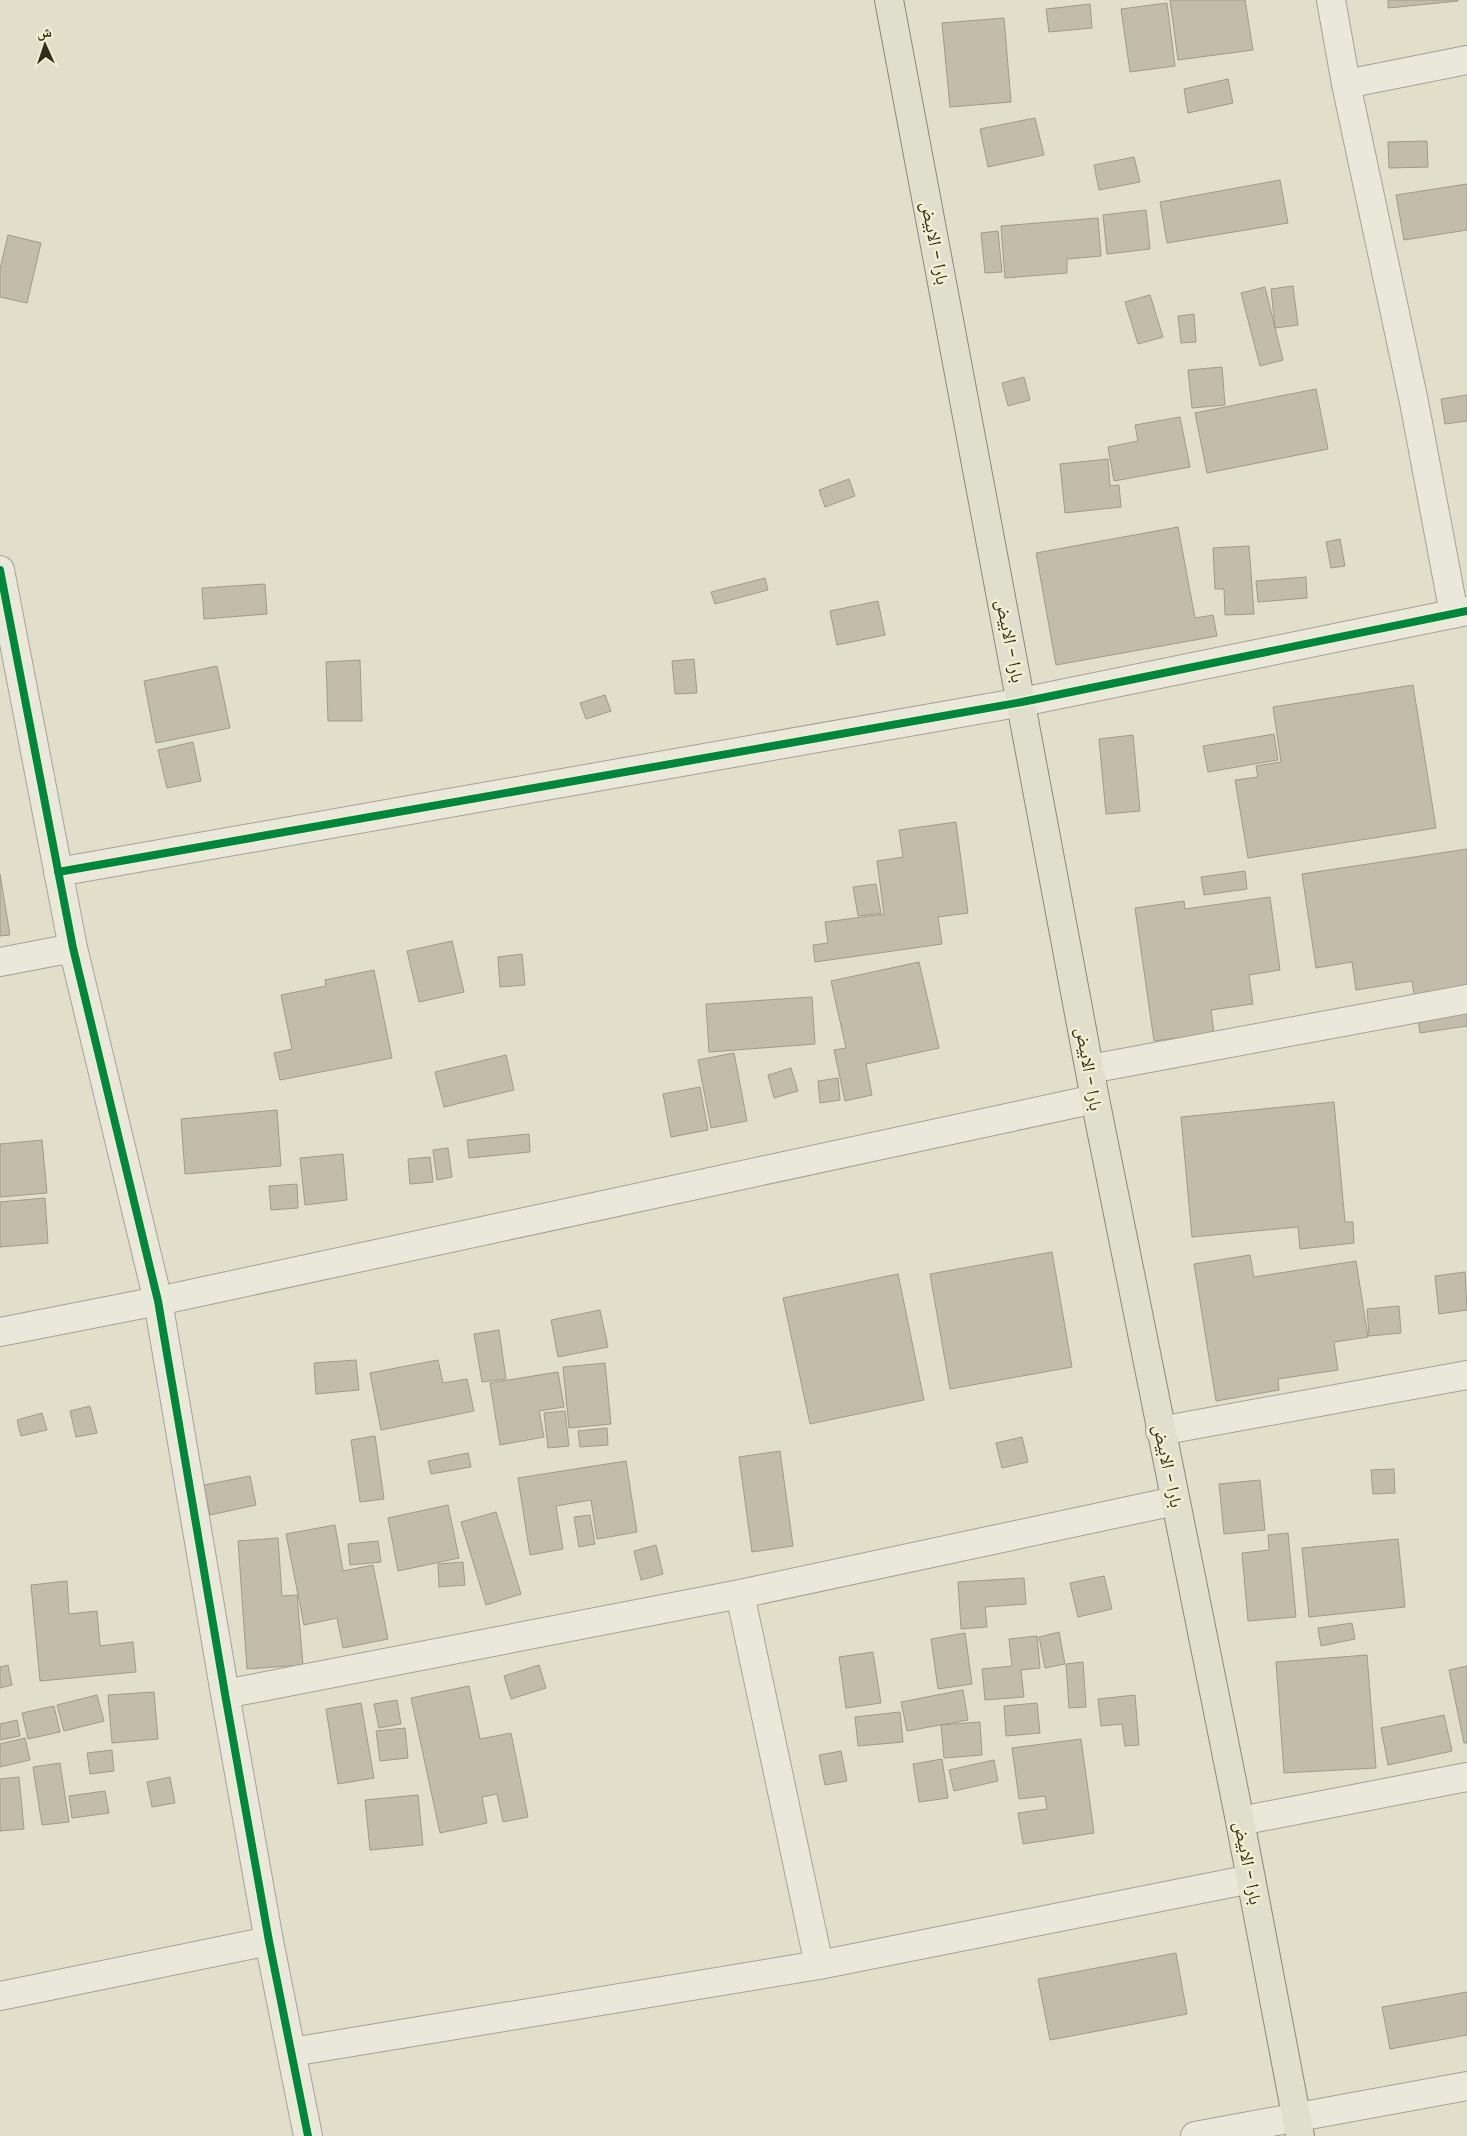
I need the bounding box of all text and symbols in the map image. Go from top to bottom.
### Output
north arrow [20,20,70,70]
text: ش [36,23,52,41]
street label: بارا - الابيض [916,199,955,287]
street label: بارا - الابيض [991,597,1030,685]
street label: بارا - الابيض [1071,1025,1108,1113]
street label: بارا - الابيض [1148,1422,1189,1510]
street label: بارا - الابيض [1229,1819,1268,1907]

